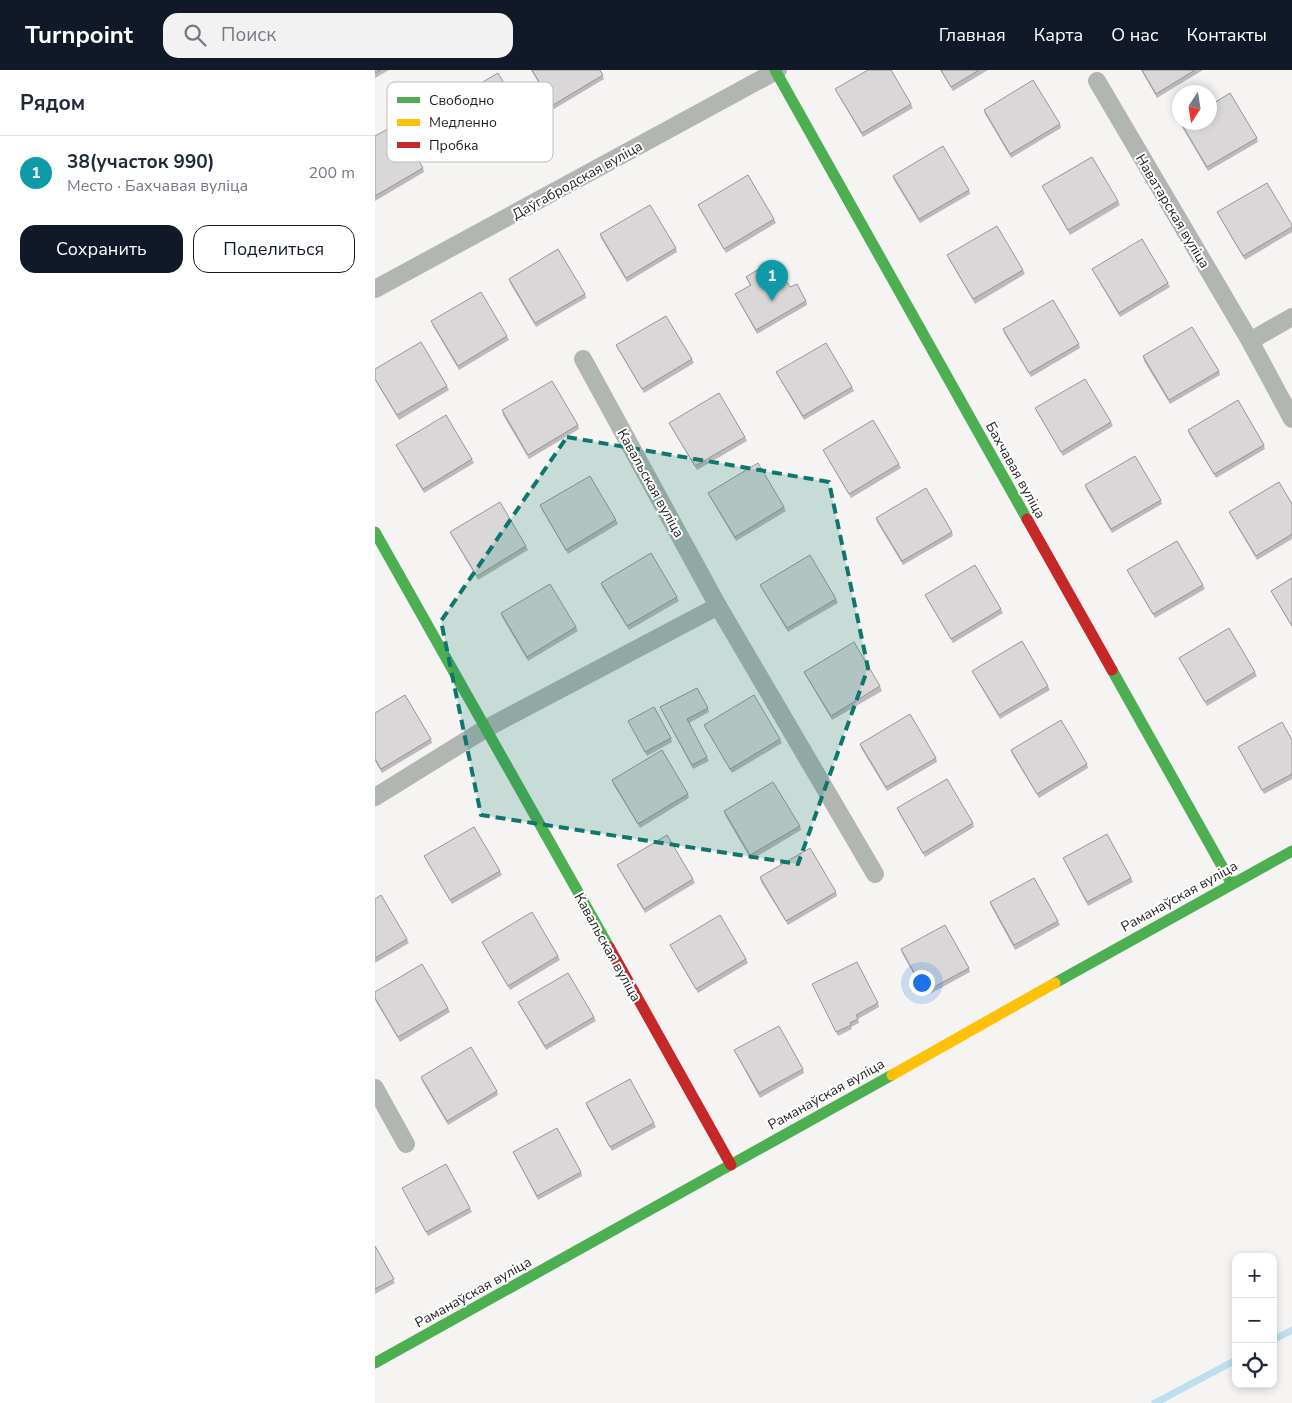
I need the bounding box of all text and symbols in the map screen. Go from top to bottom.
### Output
search box [163,13,513,58]
text: Turnpoint [25,19,133,51]
icon: search [181,21,209,49]
text: Поиск [221,22,276,48]
text: Главная [939,23,1006,47]
text: Карта [1034,23,1083,47]
text: О нас [1111,23,1159,47]
text: Контакты [1187,23,1267,47]
legend [387,82,553,162]
north arrow [1172,85,1217,130]
text: Рядом [20,89,85,117]
text: Свободно [429,91,494,110]
text: Медленно [429,113,497,132]
text: Пробка [429,136,479,155]
street label: Даўгабродская вуліца [509,137,646,224]
text: 38(участок 990) [67,149,215,175]
street label: Наватарская вуліца [1131,151,1214,272]
text: 1 [31,162,41,184]
text: 200 m [308,162,355,184]
text: Место · Бахчавая вуліца [67,175,248,197]
button: Сохранить [20,225,183,273]
button: Поделиться [193,225,355,273]
pin: 1 [756,260,788,301]
street label: Бахчавая вуліца [981,418,1050,522]
street label: Кавальская вуліца [613,425,688,541]
street label: Раманаўская вуліца [1118,856,1241,936]
street label: Кавальская вуліца [570,889,645,1005]
your location [909,970,935,996]
street label: Раманаўская вуліца [765,1054,888,1134]
street label: Раманаўская вуліца [412,1252,535,1332]
map controls [1232,1253,1277,1388]
button: + [1232,1253,1277,1298]
button: − [1232,1298,1277,1343]
button: locate [1232,1343,1277,1388]

